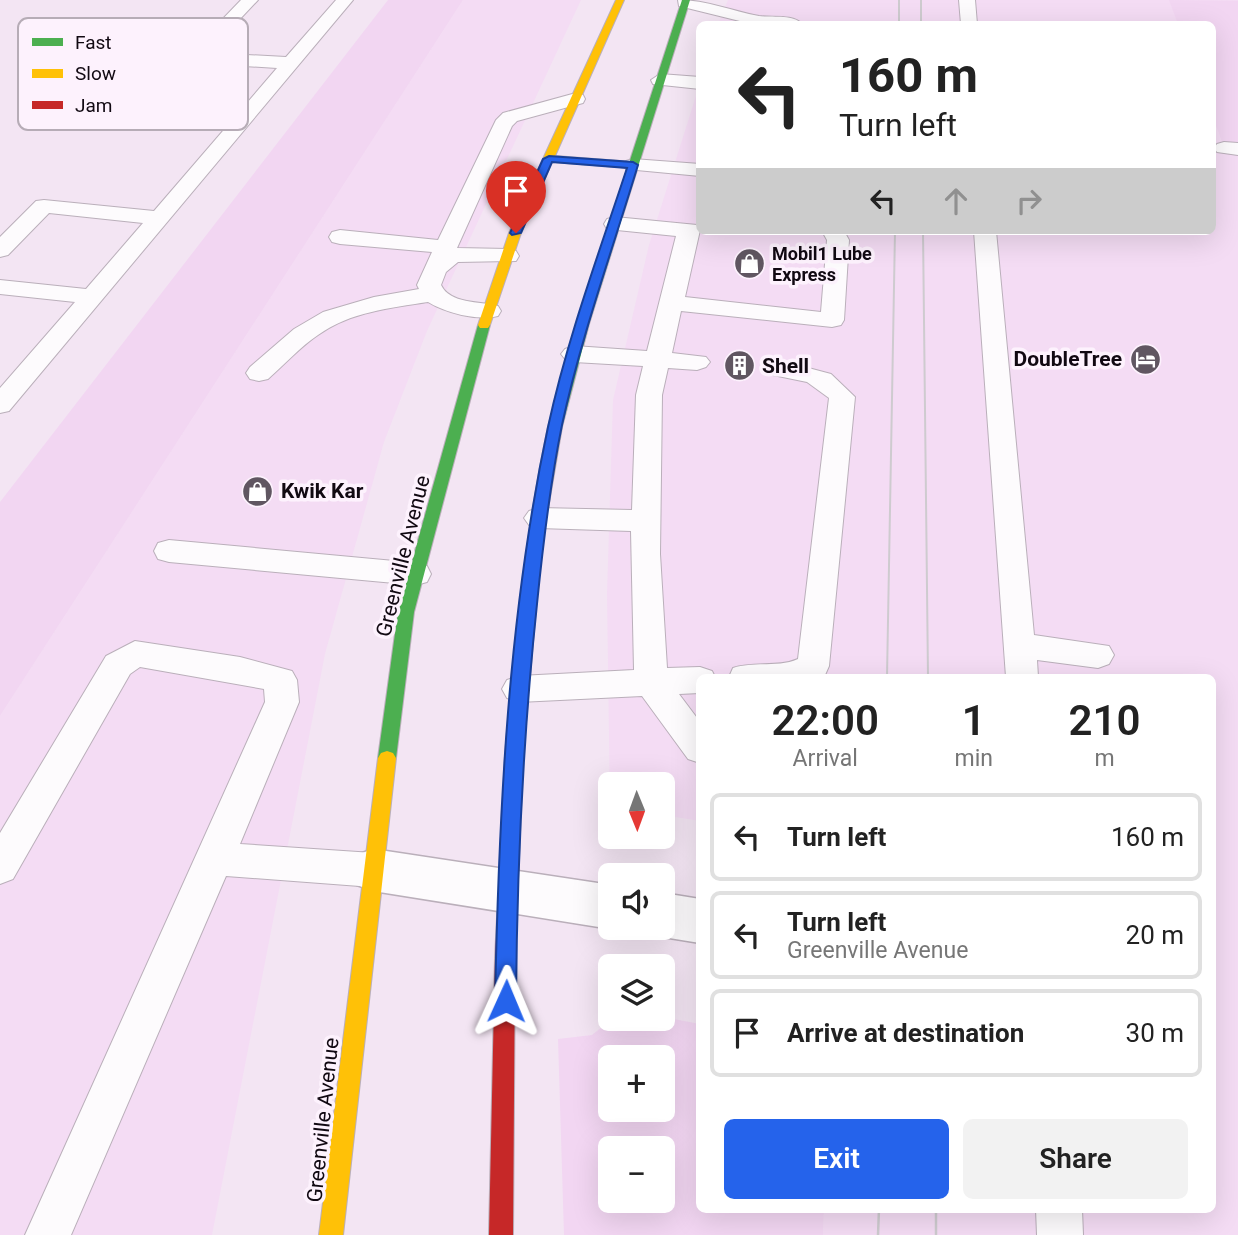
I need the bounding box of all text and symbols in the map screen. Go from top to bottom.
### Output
legend [18,18,248,130]
text: Fast [75,31,112,54]
text: 160 m [839,47,978,104]
icon: left [724,49,815,140]
text: Slow [75,62,116,85]
text: Jam [75,94,112,117]
text: Turn left [839,106,957,144]
pin [486,161,546,233]
icon: arrive [497,172,535,210]
icon: left [864,182,902,220]
icon: ahead [937,182,975,220]
icon: right [1010,182,1048,220]
place label: Mobil1 Lube Express [772,243,872,285]
shop icon: Mobil1 Lube Express [732,247,766,281]
hotel icon: DoubleTree [1128,342,1162,376]
place label: DoubleTree [1014,347,1122,371]
building icon: Shell [722,349,756,383]
place label: Shell [762,354,809,378]
street label: Greenville Avenue [371,473,435,639]
shop icon: Kwik Kar [241,474,275,508]
place label: Kwik Kar [281,479,364,503]
text: 22:00 [772,696,879,745]
text: 1 [962,696,986,745]
text: 210 [1068,696,1140,745]
text: Arrival [793,745,858,772]
text: min [954,745,993,772]
text: m [1094,745,1115,772]
north arrow [598,772,676,849]
map controls [598,772,675,1213]
icon: left [728,818,766,856]
text: Turn left [787,822,886,852]
text: 160 m [1111,822,1184,852]
button: sound [598,863,675,940]
text: Turn left [787,907,886,937]
icon: left [728,916,766,954]
text: 20 m [1126,920,1184,950]
text: Greenville Avenue [787,937,968,964]
button: layers [598,954,675,1031]
position arrow [469,964,543,1038]
icon: arrive [728,1014,766,1052]
text: Arrive at destination [787,1018,1024,1048]
text: 30 m [1126,1018,1184,1048]
street label: Greenville Avenue [302,1036,344,1204]
button: + [598,1045,675,1122]
button: Exit [724,1119,949,1199]
button: Share [963,1119,1188,1199]
button: − [598,1136,675,1213]

